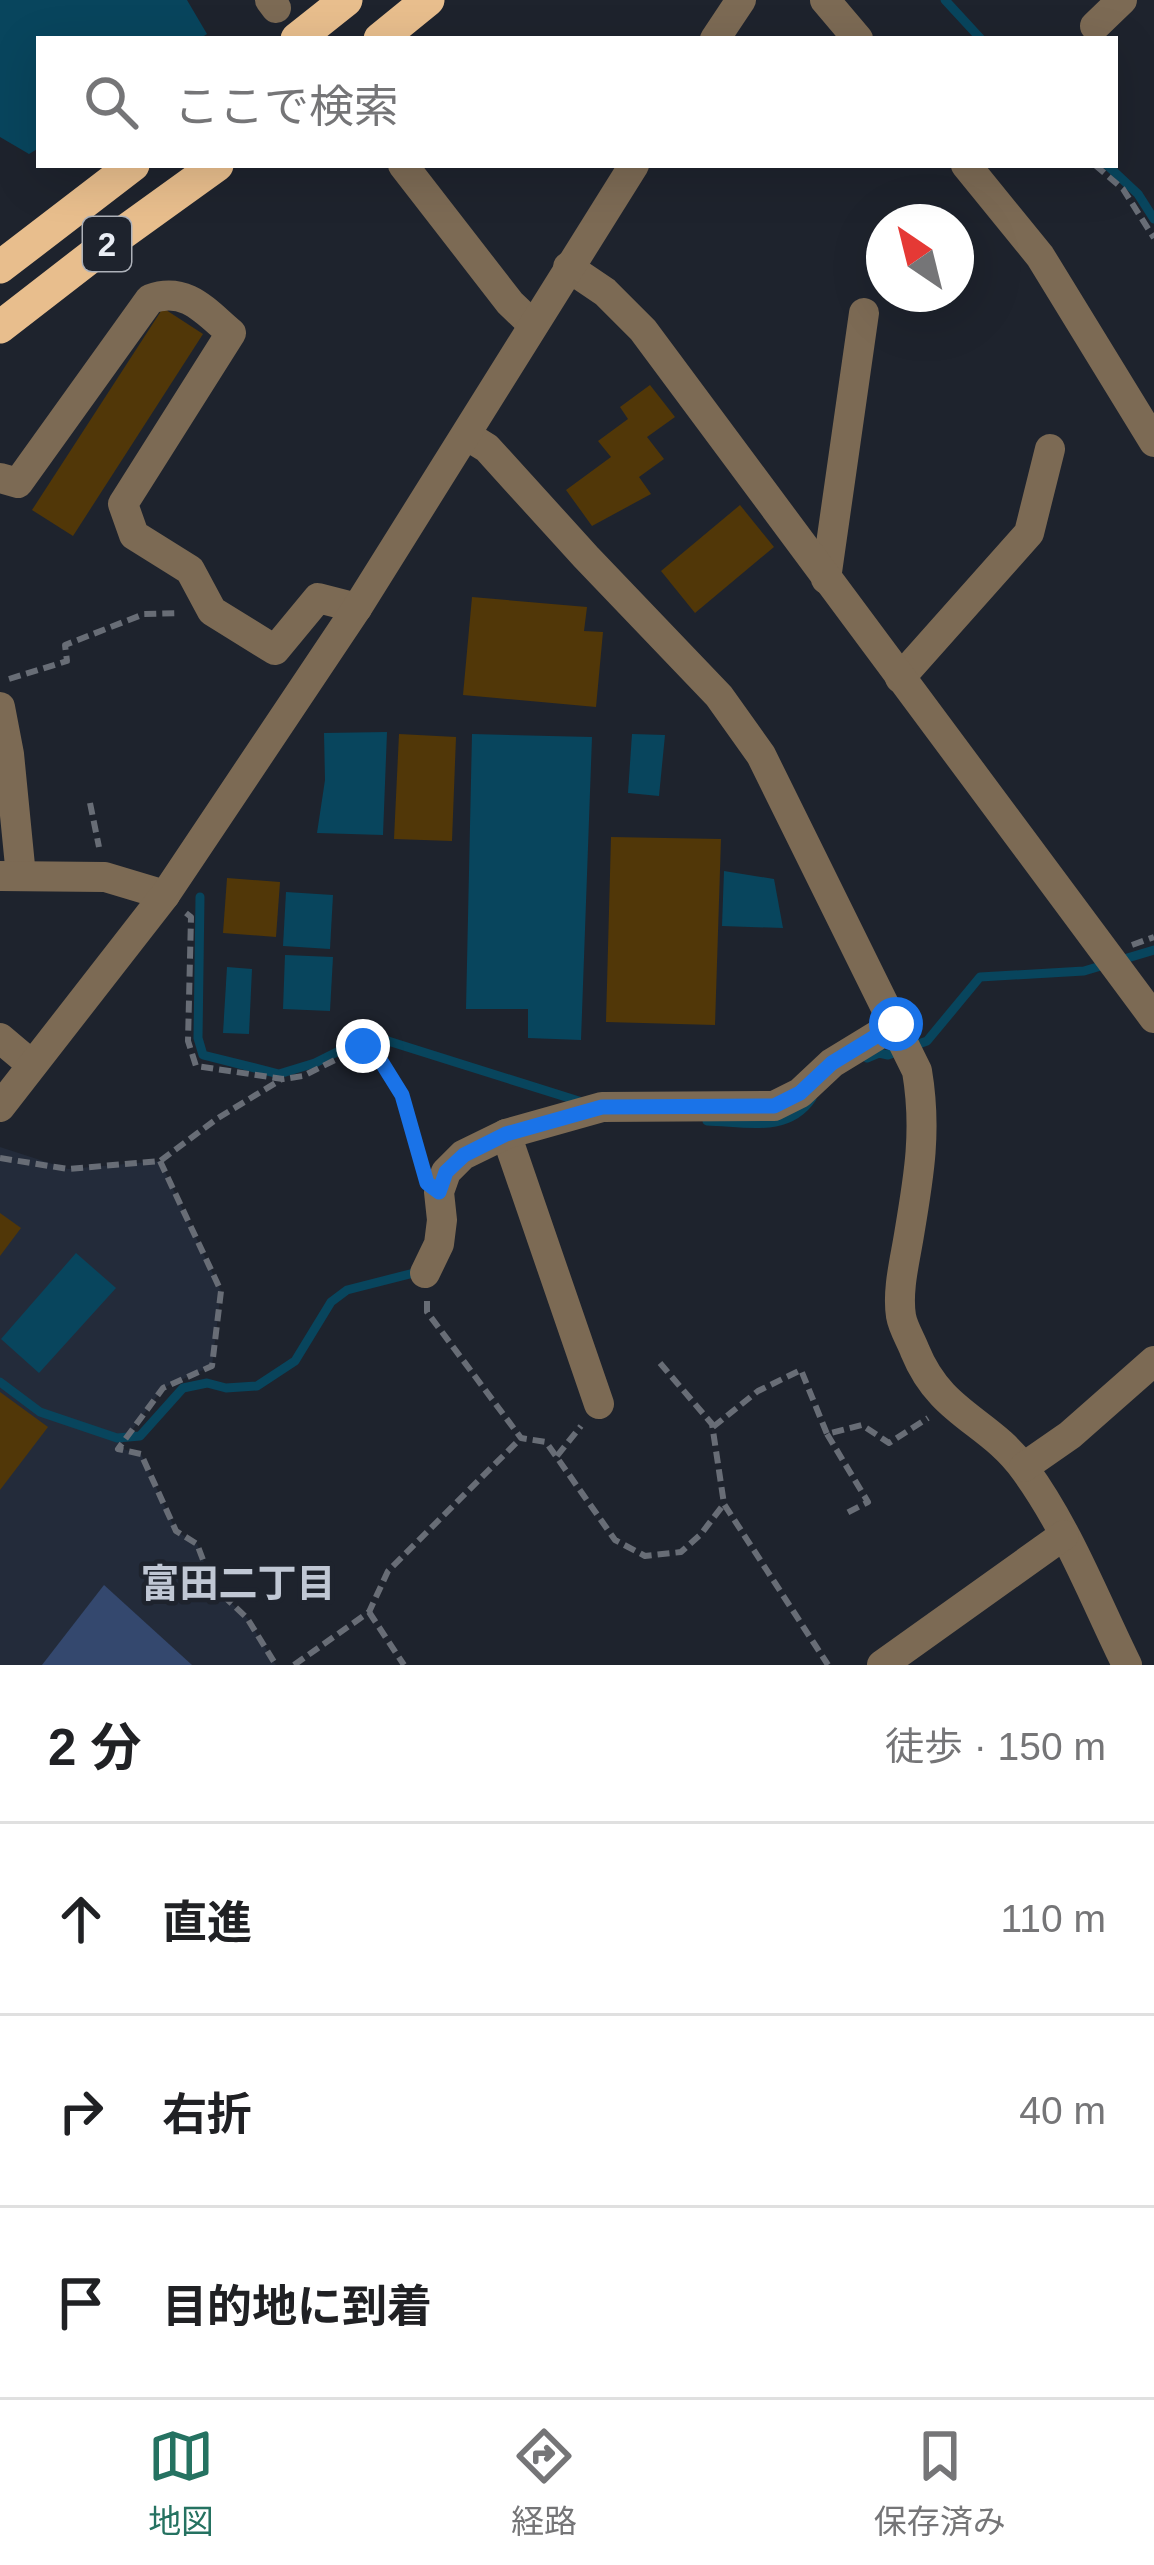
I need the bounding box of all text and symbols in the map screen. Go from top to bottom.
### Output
search box [36,36,1118,168]
icon: search [78,69,144,135]
text: ここで検索 [174,81,399,132]
north arrow [866,204,974,312]
road number: 2 [83,217,131,271]
route start [869,997,923,1051]
route end [336,1019,390,1073]
district label: 富田二丁目 [140,1562,336,1605]
text: 2 分 [48,1719,142,1776]
text: 徒歩 · 150 m [885,1725,1106,1768]
icon: ahead [48,1886,114,1952]
text: 直進 [162,1897,252,1948]
text: 110 m [1001,1897,1106,1940]
icon: right [48,2078,114,2144]
text: 右折 [162,2089,252,2140]
text: 40 m [1019,2089,1106,2132]
icon: arrive [48,2270,114,2336]
text: 目的地に到着 [162,2281,432,2332]
tab: 地図 [148,2423,214,2543]
tab: 経路 [511,2423,577,2543]
tab: 保存済み [874,2423,1006,2543]

